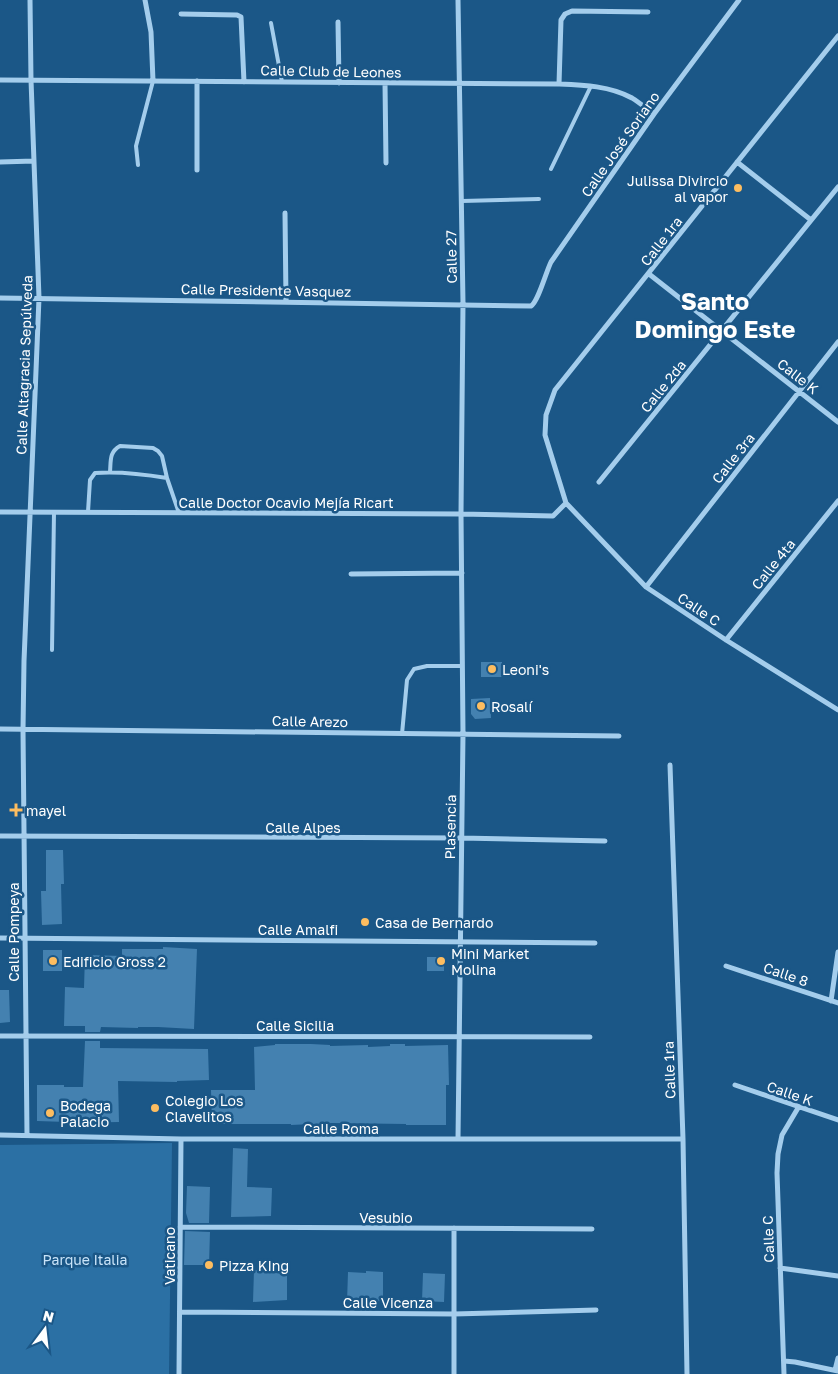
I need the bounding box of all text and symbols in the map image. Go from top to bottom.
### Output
street label: Calle Club de Leones [260,61,402,81]
street label: Calle José Soriano [577,88,663,200]
place label: Julissa Divircio al vapor [627,172,729,205]
marker: Julissa Divircio al vapor [732,182,744,194]
street label: Calle 1ra [636,213,686,269]
street label: Calle 27 [442,230,460,284]
street label: Calle Altagracia Sepúlveda [12,275,36,455]
street label: Calle Presidente Vasquez [181,280,351,300]
district label: Santo Domingo Este [635,286,795,343]
street label: Calle K [774,355,822,398]
street label: Calle 2da [637,356,689,416]
street label: Calle 3ra [708,429,758,487]
street label: Calle Doctor Ocavio Mejía Ricart [179,494,394,511]
street label: Calle 4ta [748,535,798,593]
street label: Calle C [675,589,723,629]
place label: Leoni's [502,661,549,678]
marker: Leoni's [486,663,498,675]
place label: Rosalí [491,698,534,715]
marker: Rosalí [475,700,487,712]
street label: Calle Arezo [272,712,348,730]
street label: Plasencia [441,794,459,860]
place label: mayel [26,802,66,819]
marker: mayel [10,804,22,816]
street label: Calle Alpes [265,819,341,836]
street label: Calle Pompeya [5,882,22,982]
place label: Casa de Bernardo [375,914,493,931]
marker: Casa de Bernardo [359,916,371,928]
street label: Calle Amalfi [258,921,338,938]
place label: Mini Market Molina [451,945,529,978]
place label: Edificio Gross 2 [63,953,166,970]
marker: Edificio Gross 2 [47,955,59,967]
marker: Mini Market Molina [435,955,447,967]
street label: Calle 8 [761,958,811,990]
street label: Calle Sicilia [256,1017,334,1034]
street label: Calle 1ra [659,1041,679,1099]
street label: Calle K [765,1077,816,1109]
place label: Colegio Los Clavelitos [165,1092,243,1125]
place label: Bodega Palacio [60,1097,111,1130]
marker: Colegio Los Clavelitos [149,1102,161,1114]
marker: Bodega Palacio [44,1107,56,1119]
street label: Calle Roma [303,1120,379,1137]
street label: Vesubio [359,1209,413,1226]
street label: Calle C [759,1215,777,1263]
street label: Vaticano [161,1227,178,1285]
park label: Parque Italia [42,1251,128,1268]
place label: Pizza KIng [219,1257,289,1274]
marker: Pizza KIng [203,1259,215,1271]
street label: Calle Vicenza [343,1294,433,1311]
north arrow [20,1304,70,1354]
text: N [41,1306,56,1326]

